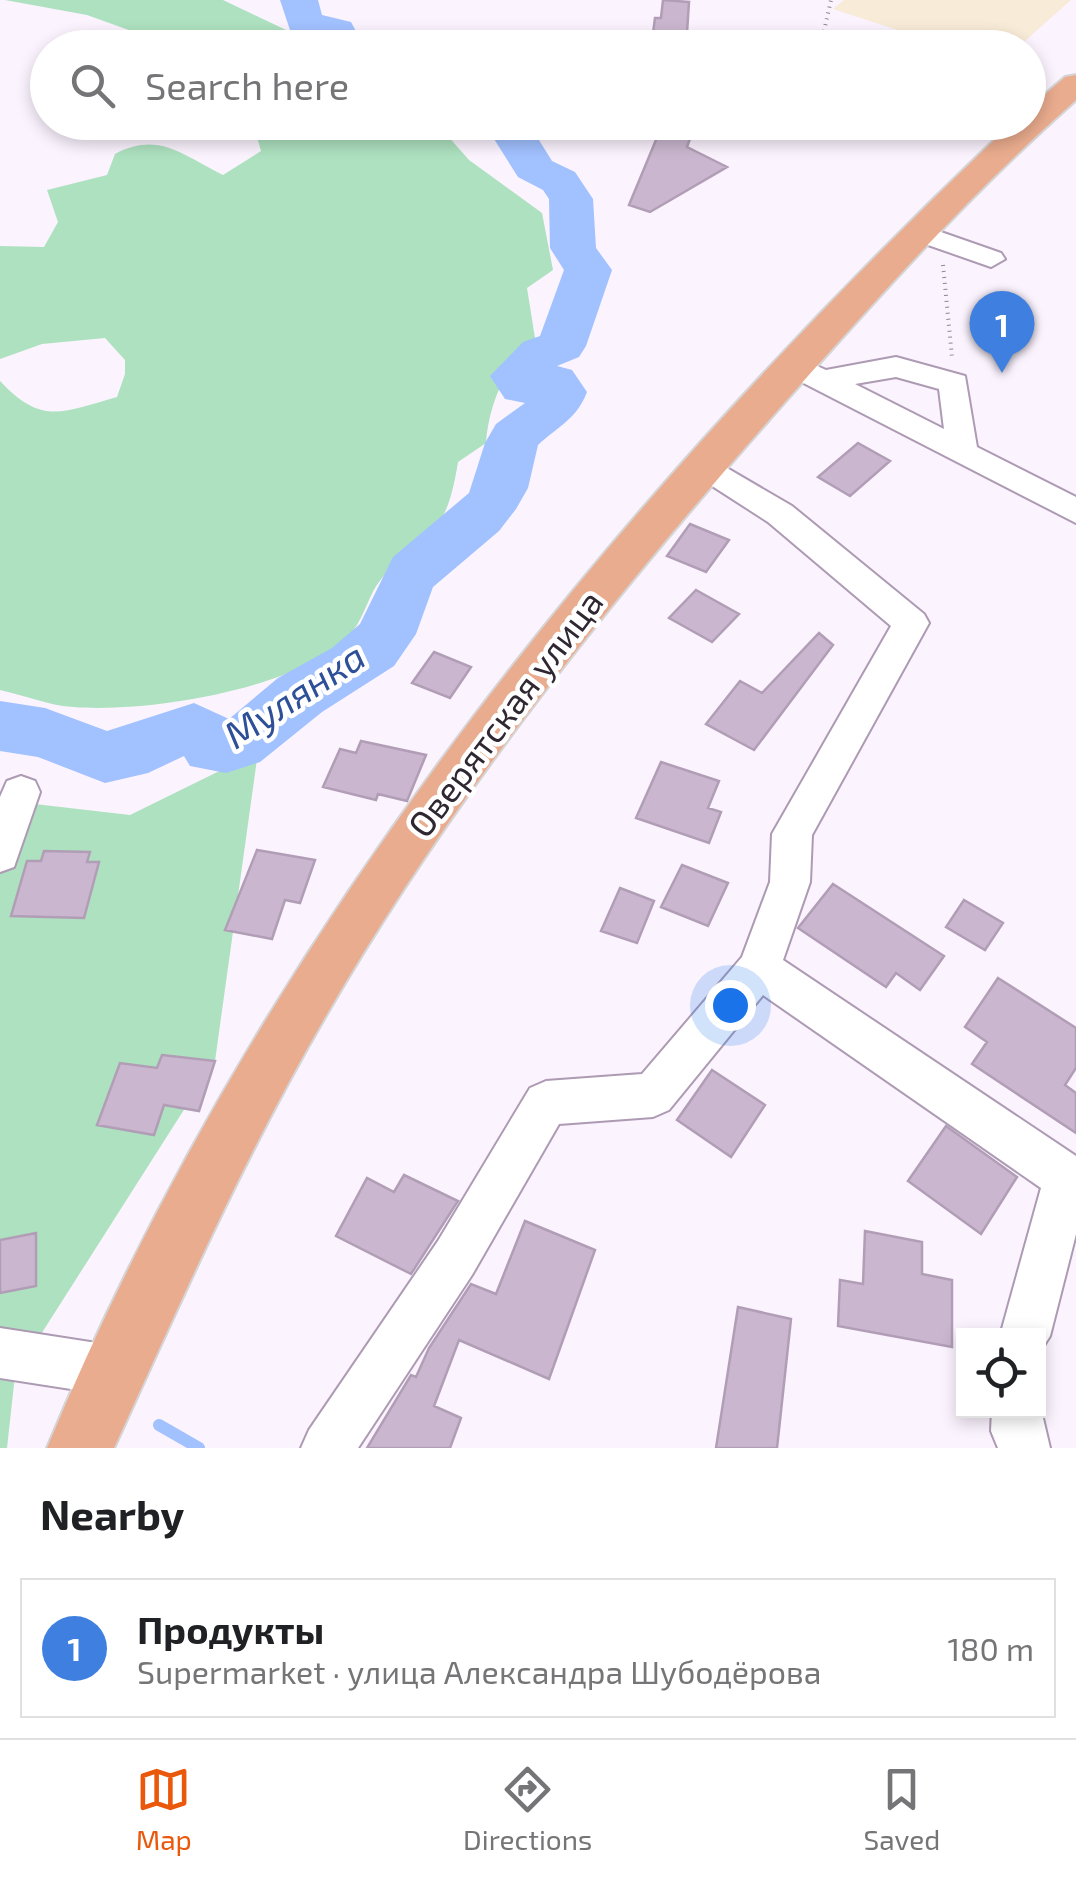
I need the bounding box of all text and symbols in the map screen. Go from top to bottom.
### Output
search box [30,30,1046,140]
icon: search [65,58,120,113]
text: Search here [145,62,349,108]
pin: 1 [970,290,1034,373]
street label: Оверятская улица [398,581,612,845]
water label: Мулянка [215,632,373,757]
your location [705,980,756,1031]
map controls [956,1328,1046,1418]
button: locate [956,1328,1046,1418]
text: Nearby [40,1488,184,1538]
text: Пpoдукты [137,1606,324,1652]
text: 1 [68,1629,81,1667]
text: 180 m [947,1629,1034,1667]
text: Supermarket · улица Александра Шубодёрова [137,1652,821,1690]
tab: Map [136,1762,192,1856]
tab: Directions [463,1762,592,1856]
tab: Saved [864,1762,940,1856]

